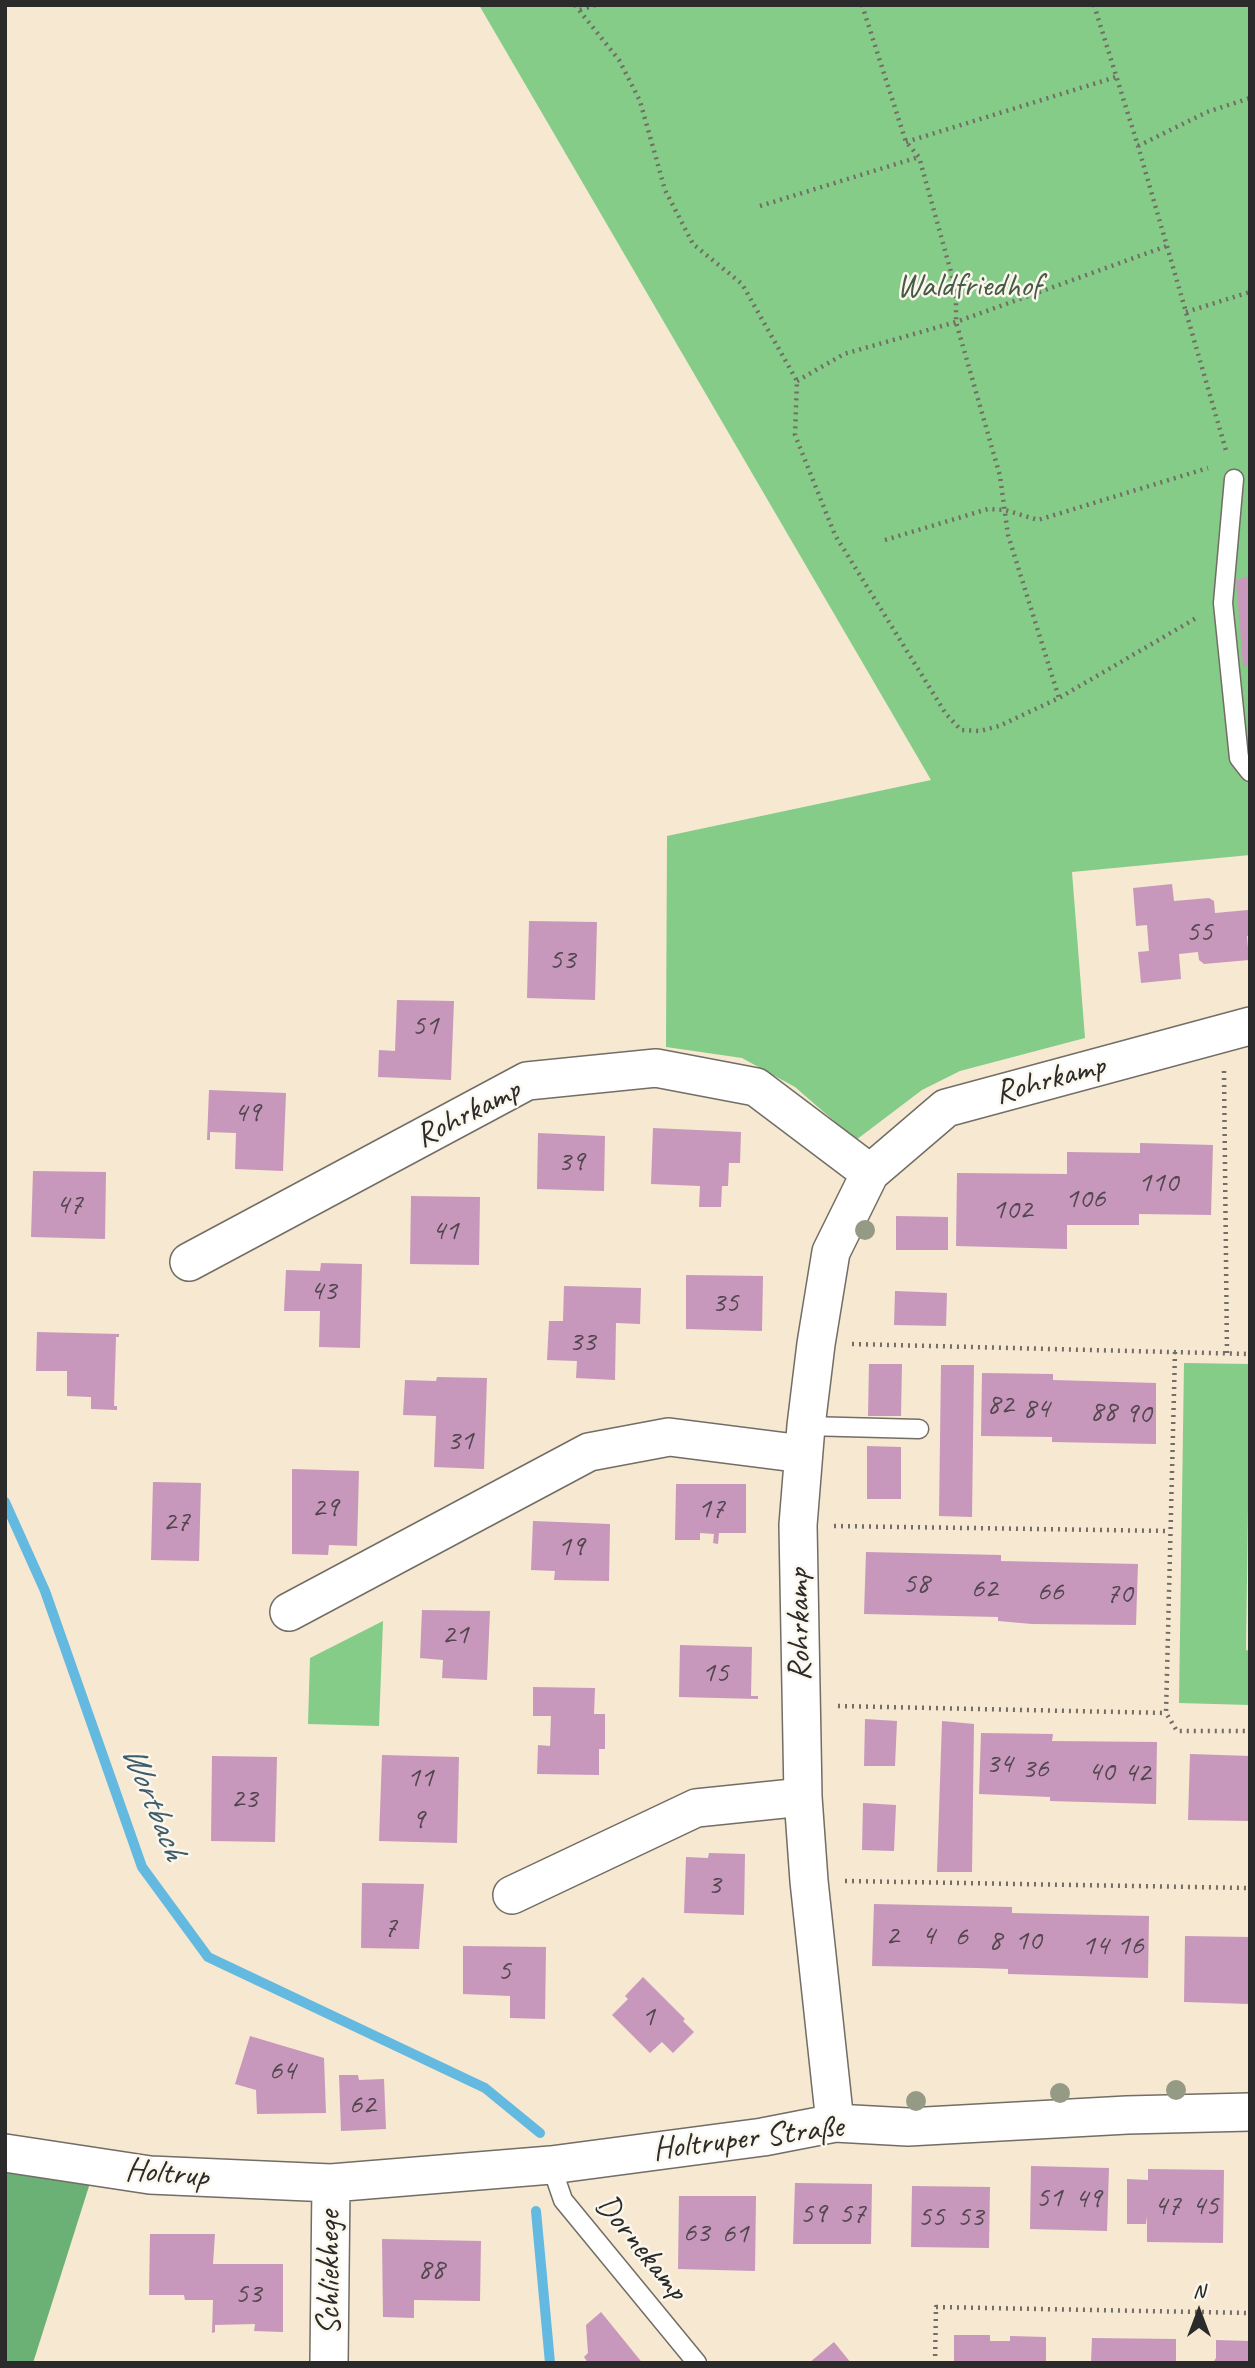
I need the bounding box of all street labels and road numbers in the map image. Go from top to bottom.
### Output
street label: Rohrkamp [991,1046,1109,1114]
street label: Rohrkamp [409,1071,527,1157]
street label: Rohrkamp [779,1568,821,1682]
street label: Holtruper Straße [650,2108,846,2170]
street label: Holtrup [124,2151,210,2197]
street label: Dornekamp [586,2187,696,2309]
street label: Schliekhege [310,2211,350,2335]

